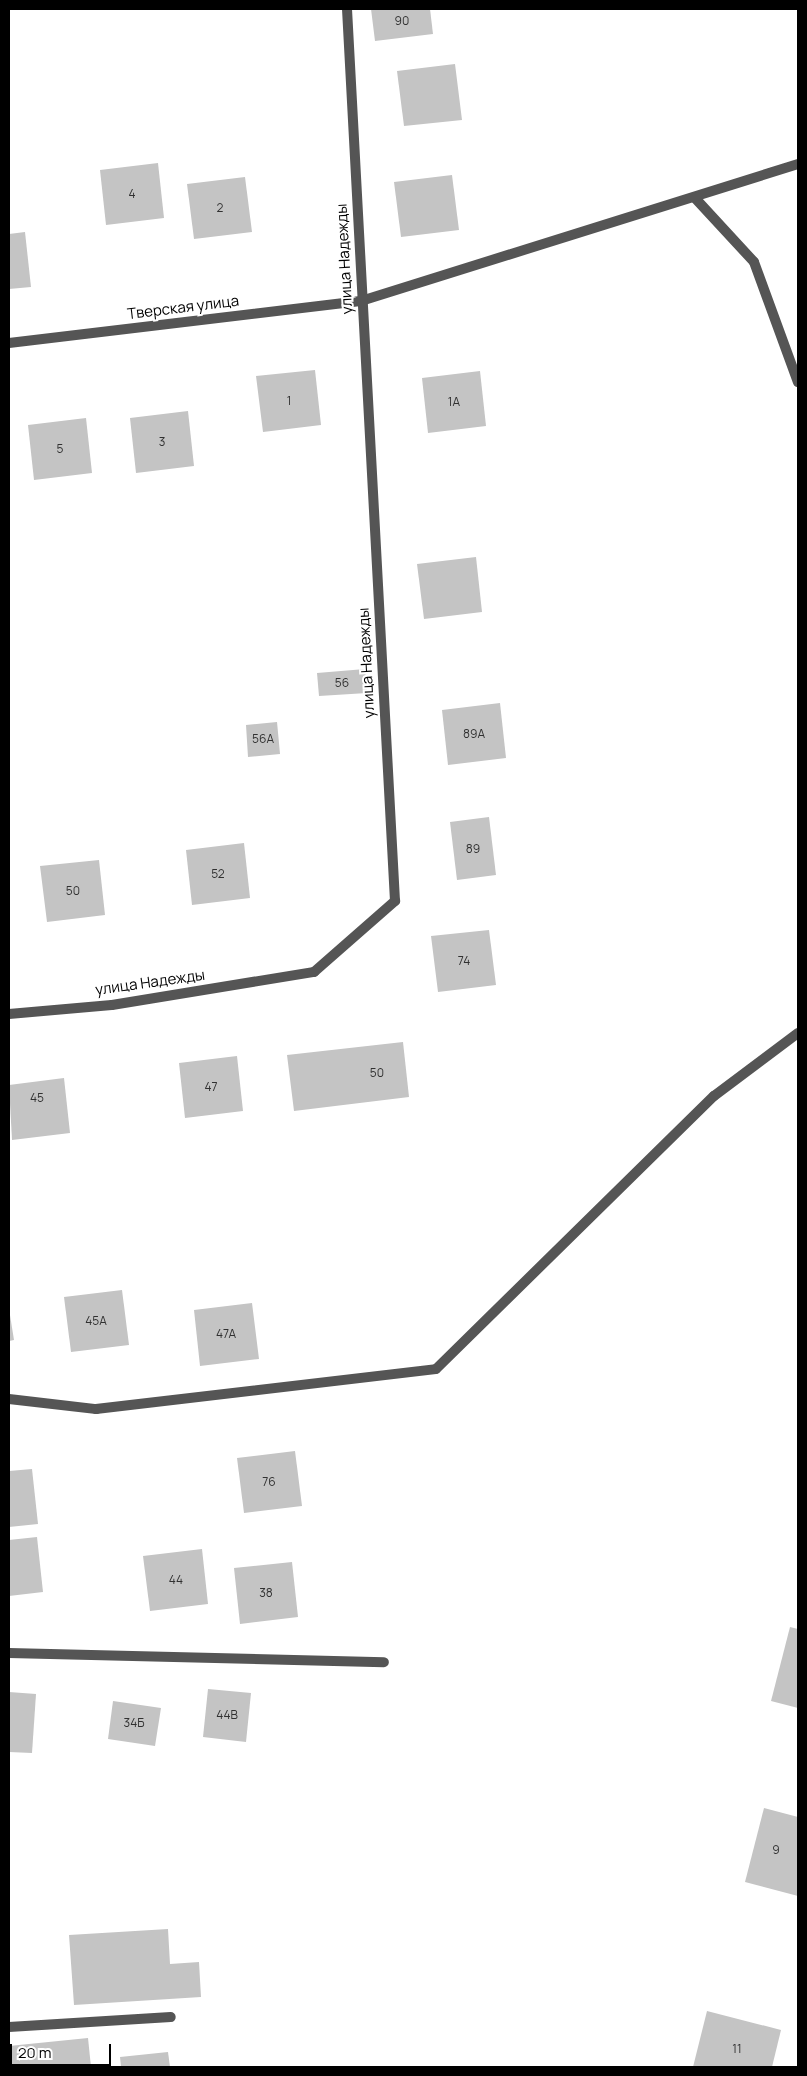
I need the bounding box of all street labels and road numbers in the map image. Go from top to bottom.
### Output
street label: улица Надежды [332,203,356,315]
street label: Тверская улица [126,291,240,323]
street label: улица Надежды [354,607,378,719]
street label: улица Надежды [94,965,206,999]

